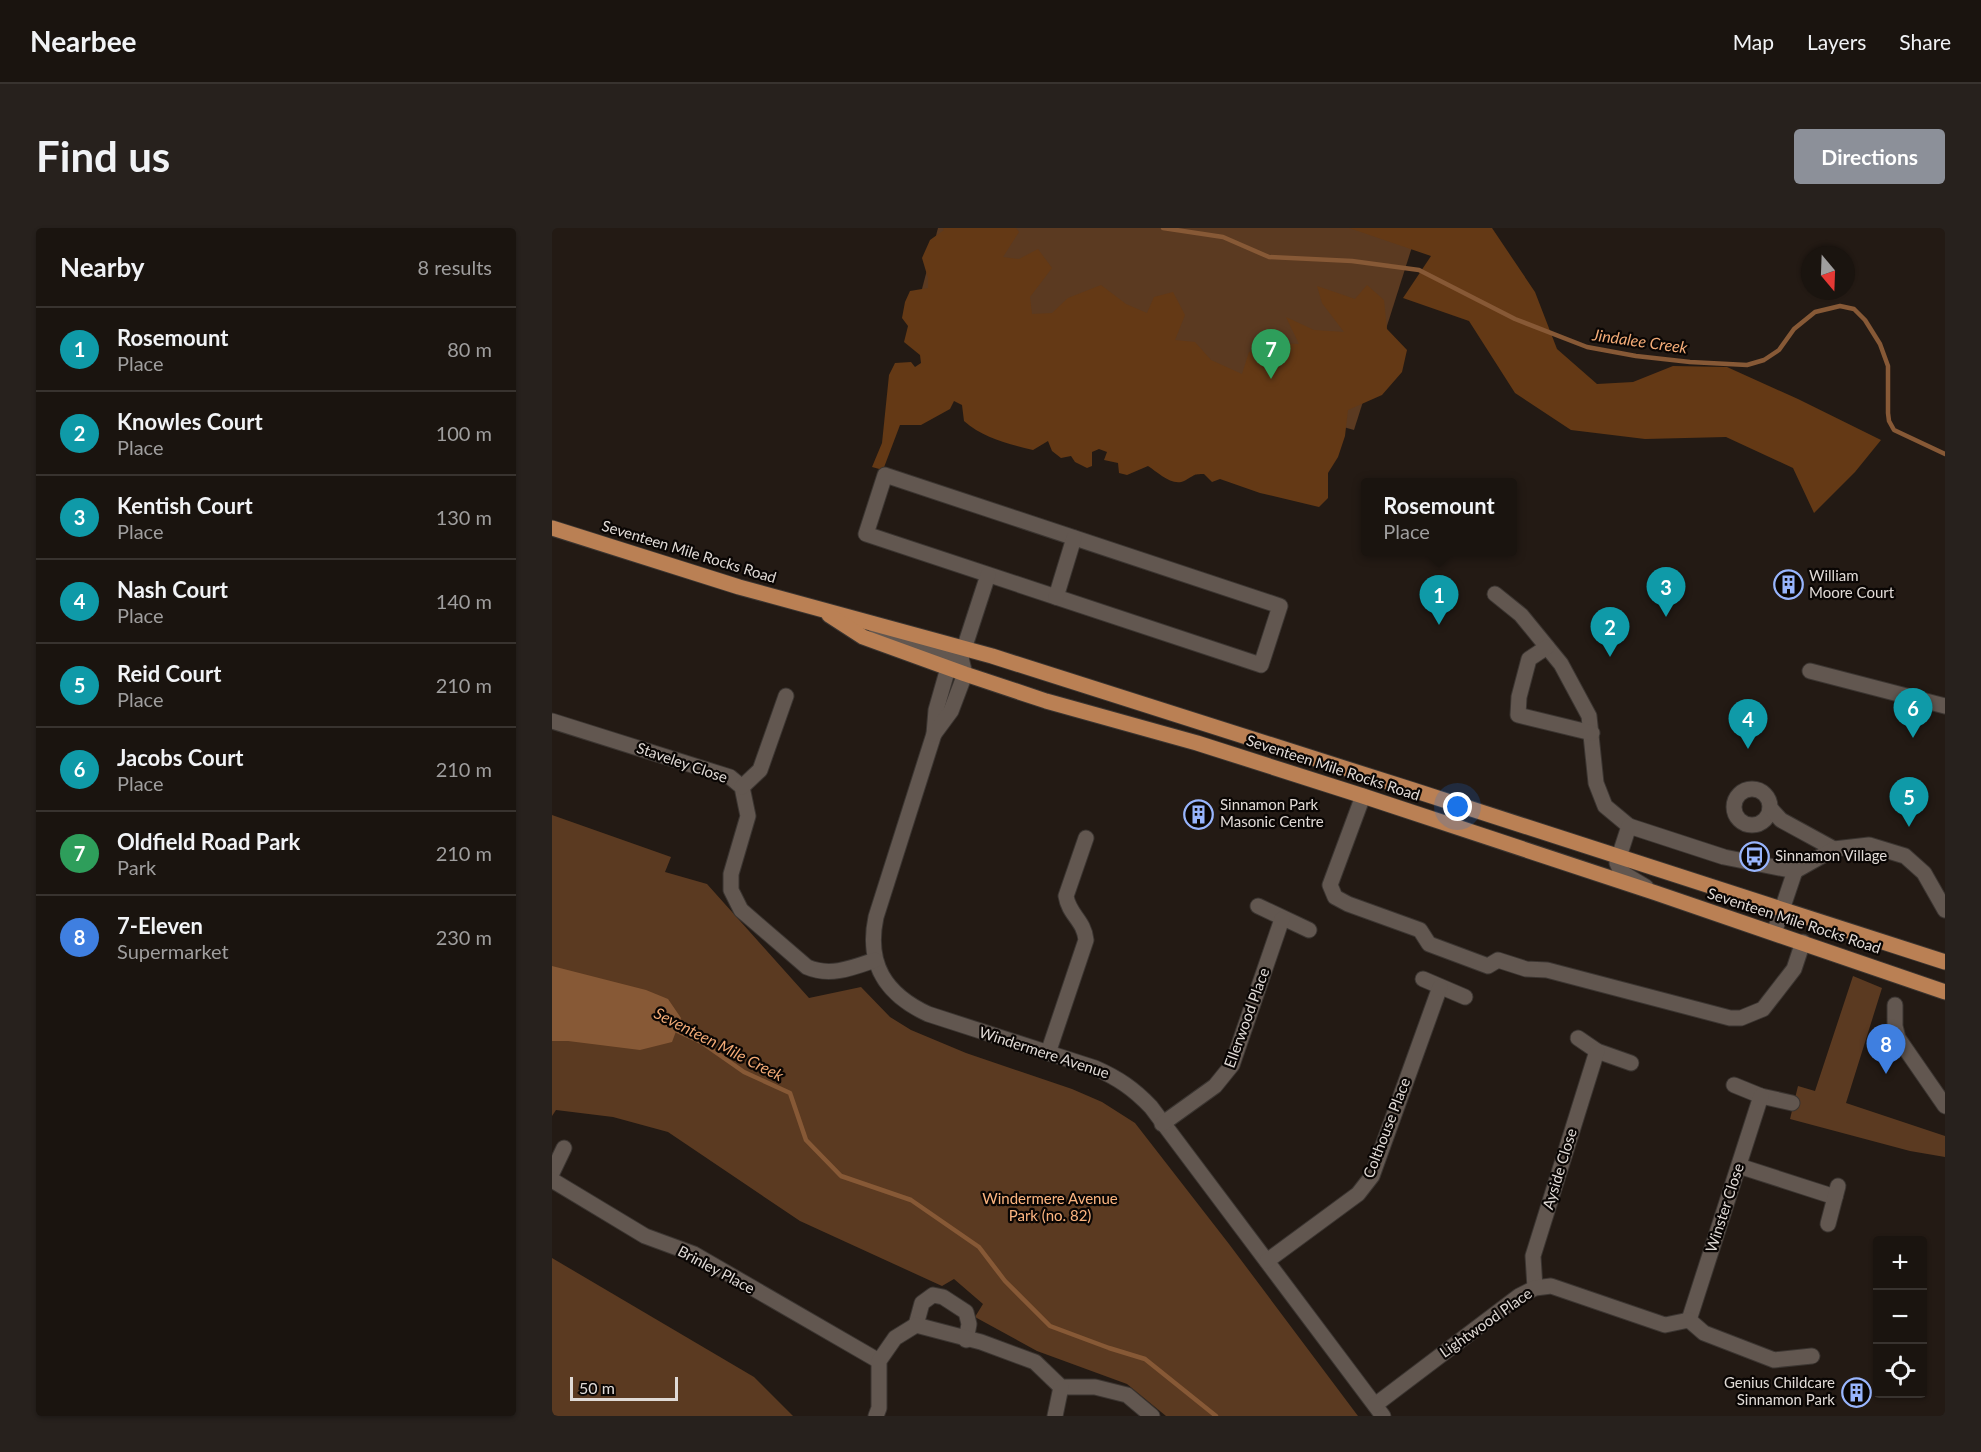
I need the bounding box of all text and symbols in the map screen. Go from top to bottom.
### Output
text: Nearbee [30,24,137,58]
text: Map [1733,29,1774,54]
text: Layers [1807,29,1866,54]
text: Share [1899,29,1951,54]
button: Directions [1794,129,1945,184]
text: Find us [36,131,170,181]
north arrow [1801,246,1855,300]
text: Nearby [60,251,145,283]
text: 8 results [417,255,492,279]
text: Rosemount [117,324,228,351]
water label: Jindalee Creek [1590,324,1689,357]
pin: 7 [1252,330,1290,379]
text: 1 [74,337,85,361]
text: 80 m [447,337,492,361]
text: Place [117,351,164,375]
text: Knowles Court [117,408,263,435]
text: 2 [74,421,85,445]
text: 100 m [436,421,492,445]
text: Place [117,435,164,459]
popup [1361,478,1517,556]
text: Kentish Court [117,492,253,519]
text: Rosemount [1383,492,1495,519]
text: 3 [74,505,85,529]
text: 130 m [436,505,492,529]
street label: Seventeen Mile Rocks Road [600,516,779,586]
text: Place [117,519,164,543]
text: Place [1383,519,1430,543]
place label: William Moore Court [1809,566,1895,601]
pin: 3 [1646,568,1686,617]
building icon: William Moore Court [1772,569,1804,601]
text: Nash Court [117,576,228,603]
pin: 1 [1420,576,1458,625]
text: 4 [74,589,85,613]
text: 140 m [436,589,492,613]
text: Place [117,603,164,627]
pin: 2 [1590,608,1630,657]
text: Reid Court [117,660,221,687]
text: 5 [74,673,85,697]
text: 210 m [436,673,492,697]
text: Place [117,687,164,711]
pin: 6 [1894,688,1932,738]
pin: 4 [1728,700,1768,749]
street label: Seventeen Mile Rocks Road [1244,730,1422,804]
street label: Staveley Close [635,738,730,786]
text: Jacobs Court [117,744,244,771]
text: 6 [74,757,85,781]
text: 210 m [436,757,492,781]
text: Place [117,771,164,795]
pin: 5 [1890,778,1928,827]
your location [1443,792,1472,821]
place label: Sinnamon Park Masonic Centre [1220,795,1324,830]
building icon: Sinnamon Park Masonic Centre [1183,798,1215,830]
text: Oldfield Road Park [117,828,300,855]
bus stop icon: Sinnamon Village [1738,840,1770,872]
text: 7 [74,841,85,865]
text: 210 m [436,841,492,865]
place label: Sinnamon Village [1775,846,1887,864]
text: Park [117,855,156,879]
street label: Seventeen Mile Rocks Road [1705,883,1883,957]
text: 7-Eleven [117,912,203,939]
text: 8 [74,925,85,949]
text: 230 m [436,925,492,949]
text: Supermarket [117,939,229,963]
street label: Ellerwood Place [1220,965,1272,1070]
water label: Seventeen Mile Creek [651,1003,787,1085]
street label: Windermere Avenue [977,1023,1112,1082]
pin: 8 [1866,1024,1906,1074]
street label: Colthouse Place [1359,1075,1413,1180]
street label: Ayside Close [1538,1126,1580,1211]
street label: Winster Close [1701,1161,1747,1255]
park label: Windermere Avenue Park (no. 82) [982,1189,1118,1224]
map controls [1873,1236,1927,1398]
button: + [1873,1236,1927,1290]
street label: Brinley Place [675,1241,758,1297]
street label: Lightwood Place [1436,1284,1535,1361]
button: − [1873,1290,1927,1344]
button: locate [1873,1344,1927,1398]
place label: Genius Childcare Sinnamon Park [1724,1373,1835,1408]
scale bar [570,1374,678,1402]
building icon: Genius Childcare Sinnamon Park [1840,1376,1872,1408]
text: 50 m [579,1378,615,1397]

